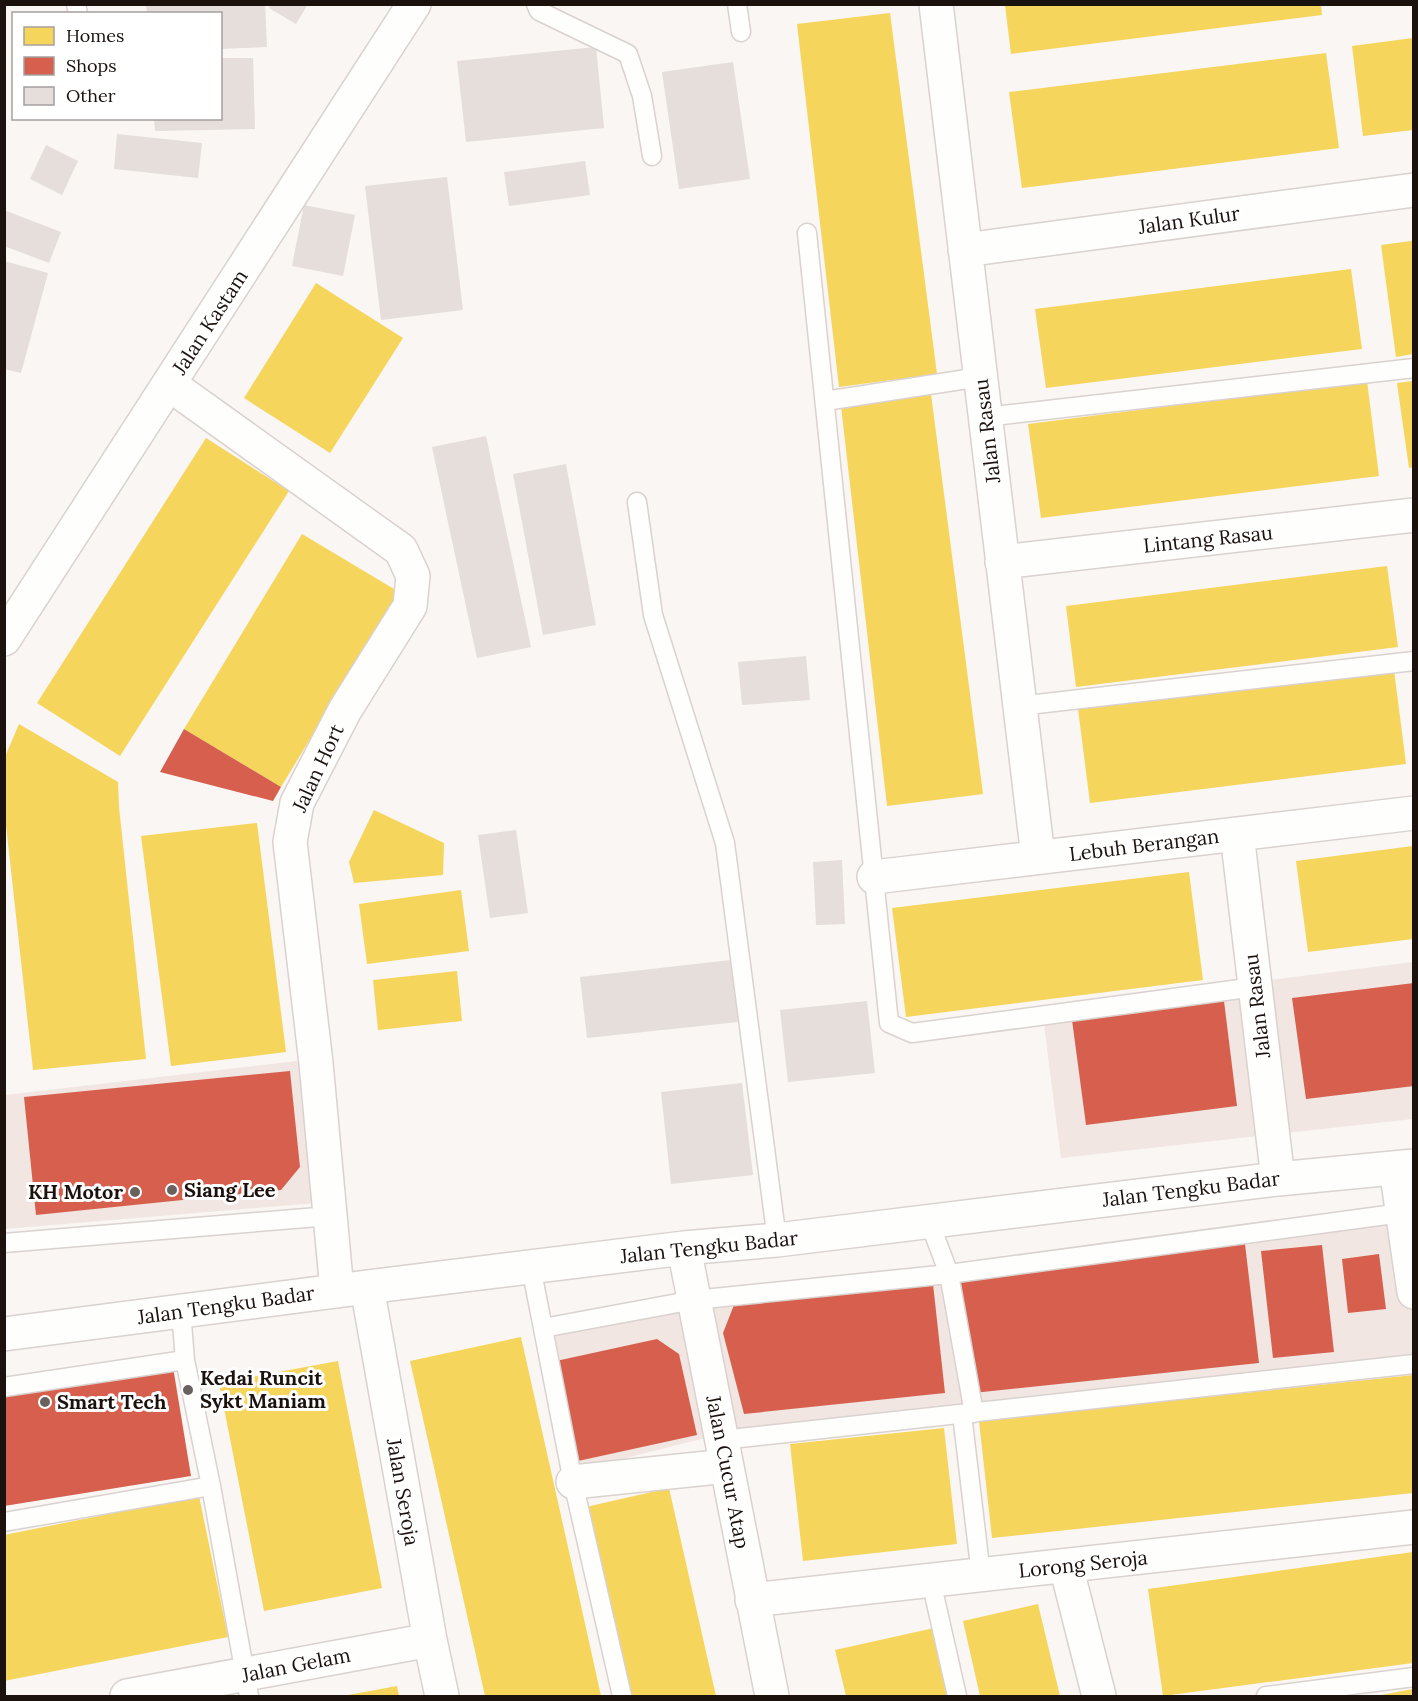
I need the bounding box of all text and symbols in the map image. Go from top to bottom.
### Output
legend [12,12,222,120]
text: Homes [66,24,124,47]
text: Shops [66,54,117,77]
text: Other [66,84,116,107]
street label: Jalan Kulur [1136,200,1242,239]
street label: Jalan Kastam [166,265,253,380]
street label: Jalan Rasau [968,377,1005,486]
street label: Lintang Rasau [1142,519,1274,558]
street label: Jalan Hort [286,720,349,817]
street label: Lebuh Berangan [1067,823,1220,866]
street label: Jalan Rasau [1238,952,1275,1061]
street label: Jalan Tengku Badar [1100,1165,1281,1212]
place label: Siang Lee [184,1177,276,1202]
place label: KH Motor [28,1179,123,1204]
marker: Siang Lee [165,1183,179,1197]
marker: KH Motor [128,1185,142,1199]
street label: Jalan Tengku Badar [618,1225,799,1268]
street label: Jalan Tengku Badar [135,1280,316,1329]
place label: Kedai Runcit Sykt Maniam [200,1365,327,1413]
marker: Kedai Runcit Sykt Maniam [181,1383,195,1397]
place label: Smart Tech [57,1389,167,1414]
street label: Jalan Cucur Atap [701,1392,756,1551]
marker: Smart Tech [38,1395,52,1409]
street label: Jalan Seroja [382,1435,425,1548]
street label: Lorong Seroja [1017,1544,1149,1583]
street label: Jalan Gelam [238,1642,353,1687]

